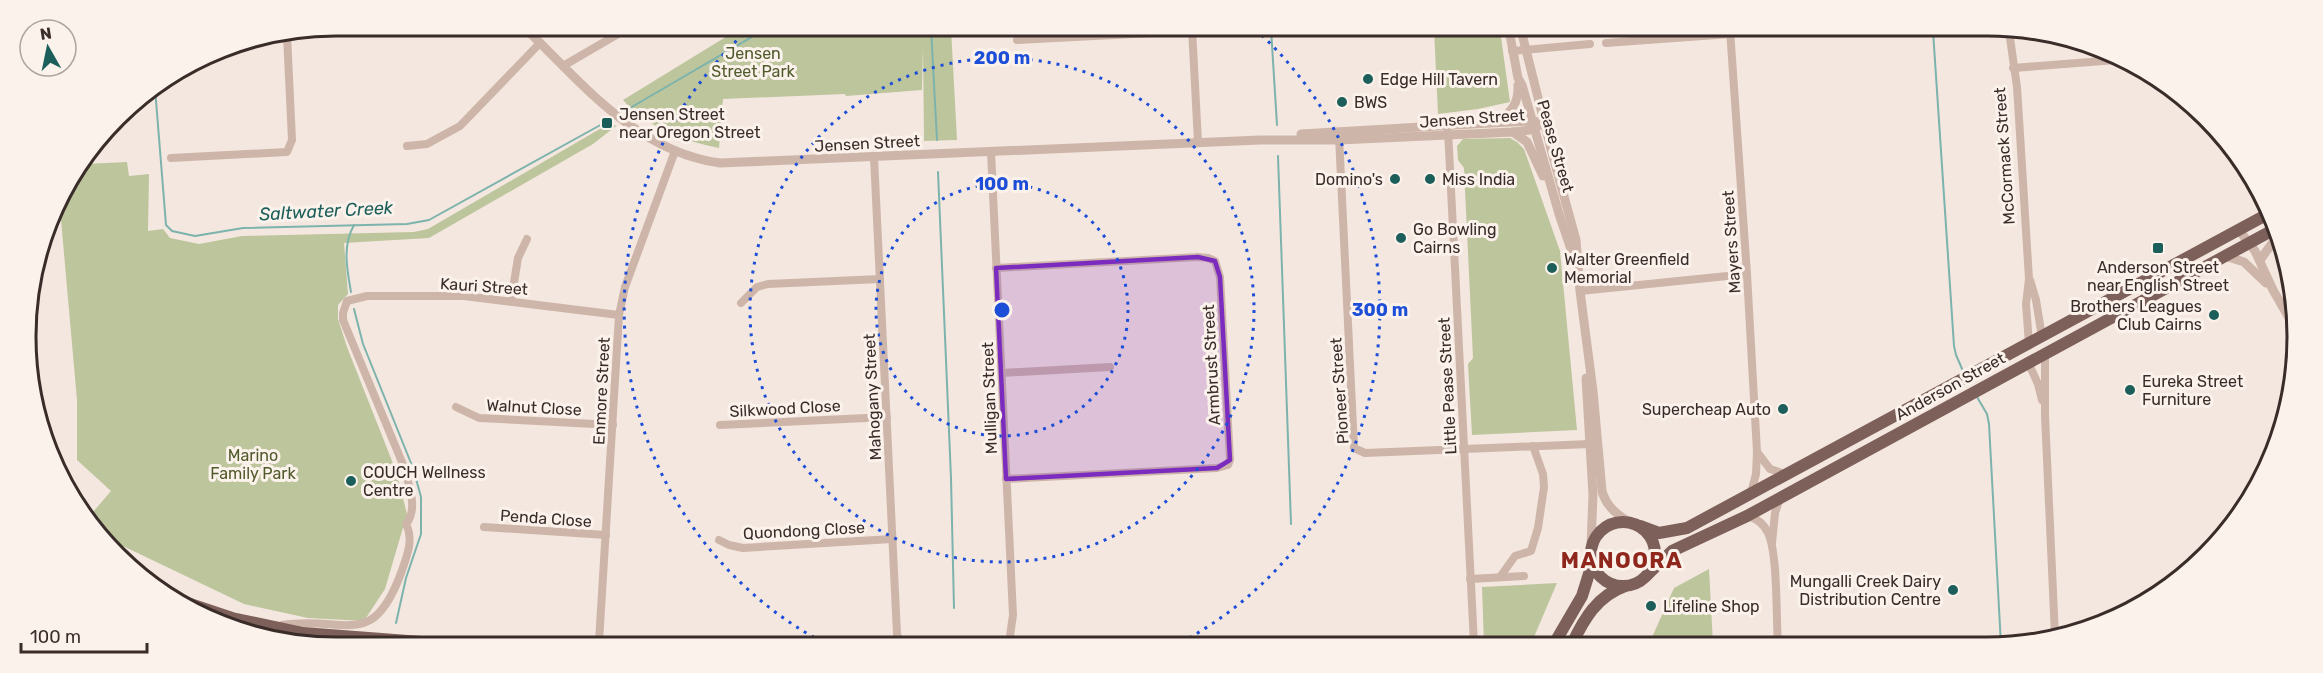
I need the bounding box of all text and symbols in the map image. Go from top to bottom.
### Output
north arrow [18,18,78,78]
text: N [39,23,53,44]
park label: Jensen Street Park [711,44,795,81]
text: 200 m [974,47,1030,69]
place label: Edge Hill Tavern [1380,70,1498,89]
marker: Edge Hill Tavern [1361,72,1375,86]
street label: McCormack Street [1990,87,2019,225]
place label: BWS [1354,93,1387,112]
marker: BWS [1335,95,1349,109]
street label: Pease Street [1533,98,1578,195]
place label: Jensen Street near Oregon Street [619,105,760,142]
street label: Jensen Street [1419,105,1525,132]
marker: Jensen Street near Oregon Street [600,116,614,130]
street label: Jensen Street [814,131,920,156]
place label: Domino's [1315,170,1383,189]
place label: Miss India [1442,170,1515,189]
marker: Domino's [1388,172,1402,186]
marker: Miss India [1423,172,1437,186]
text: 100 m [975,173,1029,195]
street label: Mayers Street [1718,190,1745,294]
water label: Saltwater Creek [259,196,394,225]
place label: Go Bowling Cairns [1413,220,1497,257]
marker: Go Bowling Cairns [1394,231,1408,245]
marker: Anderson Street near English Street [2151,241,2165,255]
place label: Walter Greenfield Memorial [1564,250,1690,287]
place label: Anderson Street near English Street [2087,258,2229,295]
marker: Walter Greenfield Memorial [1545,261,1559,275]
street label: Kauri Street [439,274,529,299]
place label: Brothers Leagues Club Cairns [2070,297,2202,334]
text: 300 m [1352,299,1408,321]
centre of rings [992,300,1012,320]
street label: Armbrust Street [1199,304,1224,426]
marker: Brothers Leagues Club Cairns [2207,308,2221,322]
street label: Little Pease Street [1434,317,1461,455]
street label: Mahogany Street [860,333,885,461]
street label: Enmore Street [589,337,614,445]
street label: Pioneer Street [1326,337,1353,445]
street label: Mulligan Street [978,342,1001,454]
street label: Anderson Street [1892,349,2008,424]
place label: Eureka Street Furniture [2142,372,2243,409]
marker: Eureka Street Furniture [2123,383,2137,397]
street label: Walnut Close [486,396,582,419]
street label: Silkwood Close [729,396,841,421]
place label: Supercheap Auto [1642,400,1771,419]
marker: Supercheap Auto [1776,402,1790,416]
park label: Marino Family Park [210,446,296,483]
place label: COUCH Wellness Centre [363,463,486,500]
marker: COUCH Wellness Centre [344,474,358,488]
street label: Penda Close [499,506,593,531]
street label: Quondong Close [743,518,866,543]
district label: MANOORA [1561,547,1683,574]
place label: Mungalli Creek Dairy Distribution Centre [1790,572,1941,609]
marker: Mungalli Creek Dairy Distribution Centre [1946,583,1960,597]
place label: Lifeline Shop [1663,597,1760,616]
marker: Lifeline Shop [1644,599,1658,613]
scale bar [21,616,147,654]
text: 100 m [30,626,81,648]

